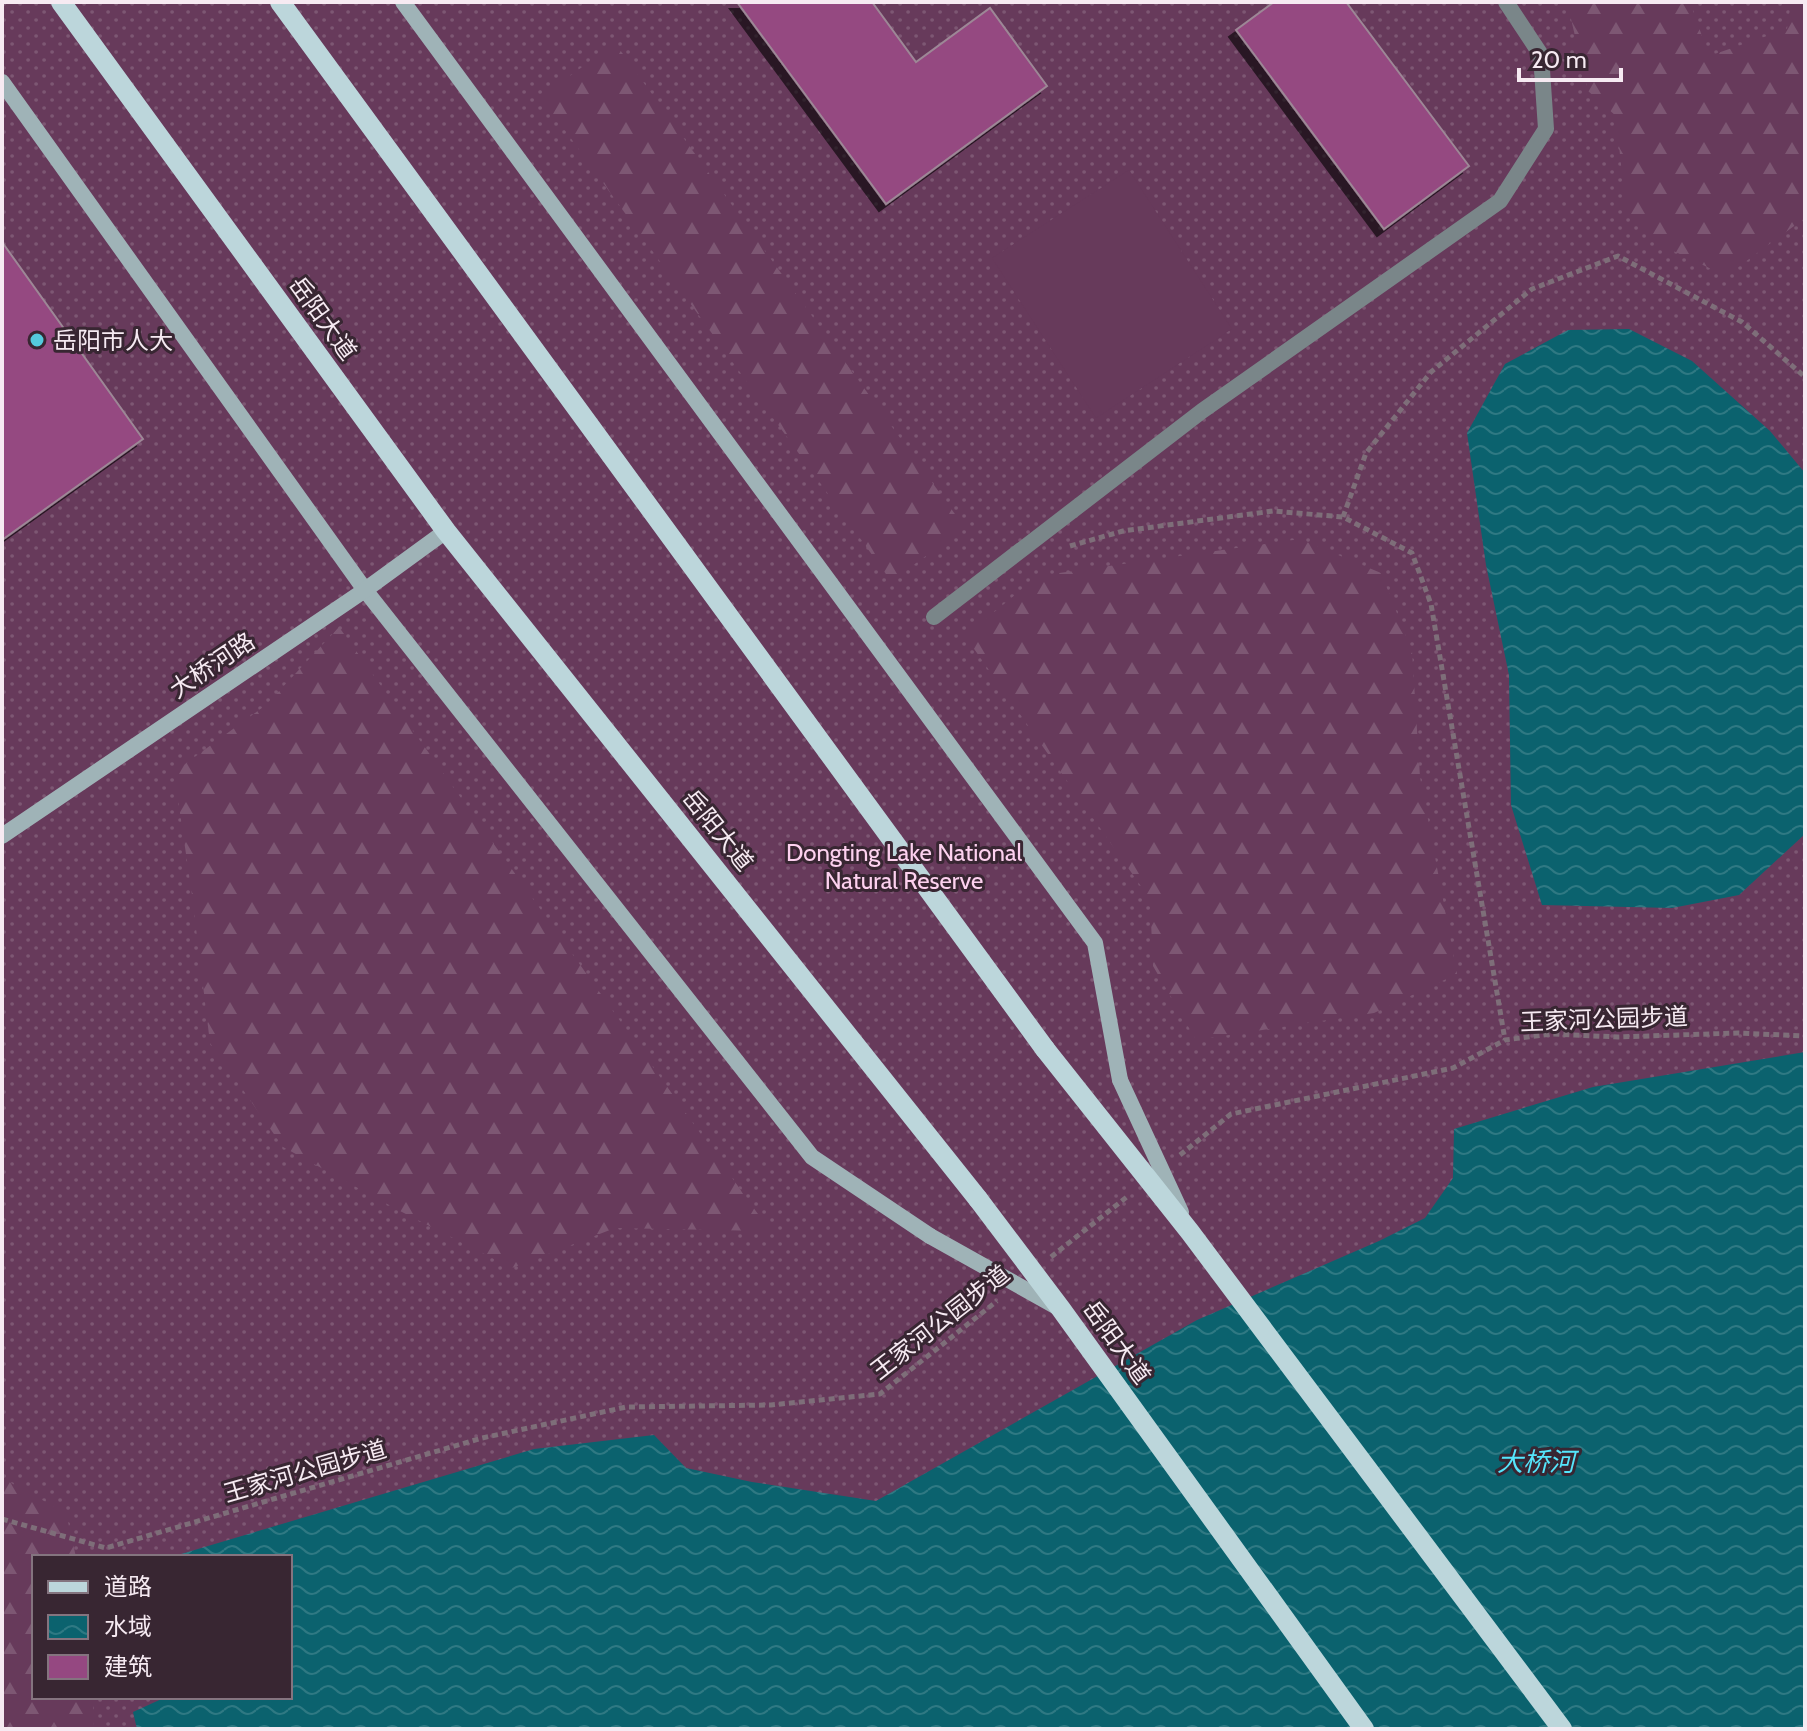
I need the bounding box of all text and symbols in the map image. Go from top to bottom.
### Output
scale bar [1519,32,1621,82]
text: 20 m [1531,45,1587,74]
street label: 岳阳大道 [283,271,363,365]
place label: 岳阳市人大 [53,326,173,355]
marker: 岳阳市人大 [28,331,46,349]
street label: 大桥河路 [164,626,260,704]
street label: 岳阳大道 [677,784,759,876]
park label: Dongting Lake National Natural Reserve [786,838,1022,895]
street label: 王家河公园步道 [1520,1002,1688,1036]
street label: 王家河公园步道 [865,1259,1015,1385]
street label: 岳阳大道 [1077,1295,1157,1389]
street label: 王家河公园步道 [220,1434,390,1508]
water label: 大桥河 [1497,1446,1580,1478]
legend [32,1555,292,1699]
text: 道路 [104,1572,152,1601]
text: 水域 [104,1612,152,1641]
text: 建筑 [104,1652,152,1681]

